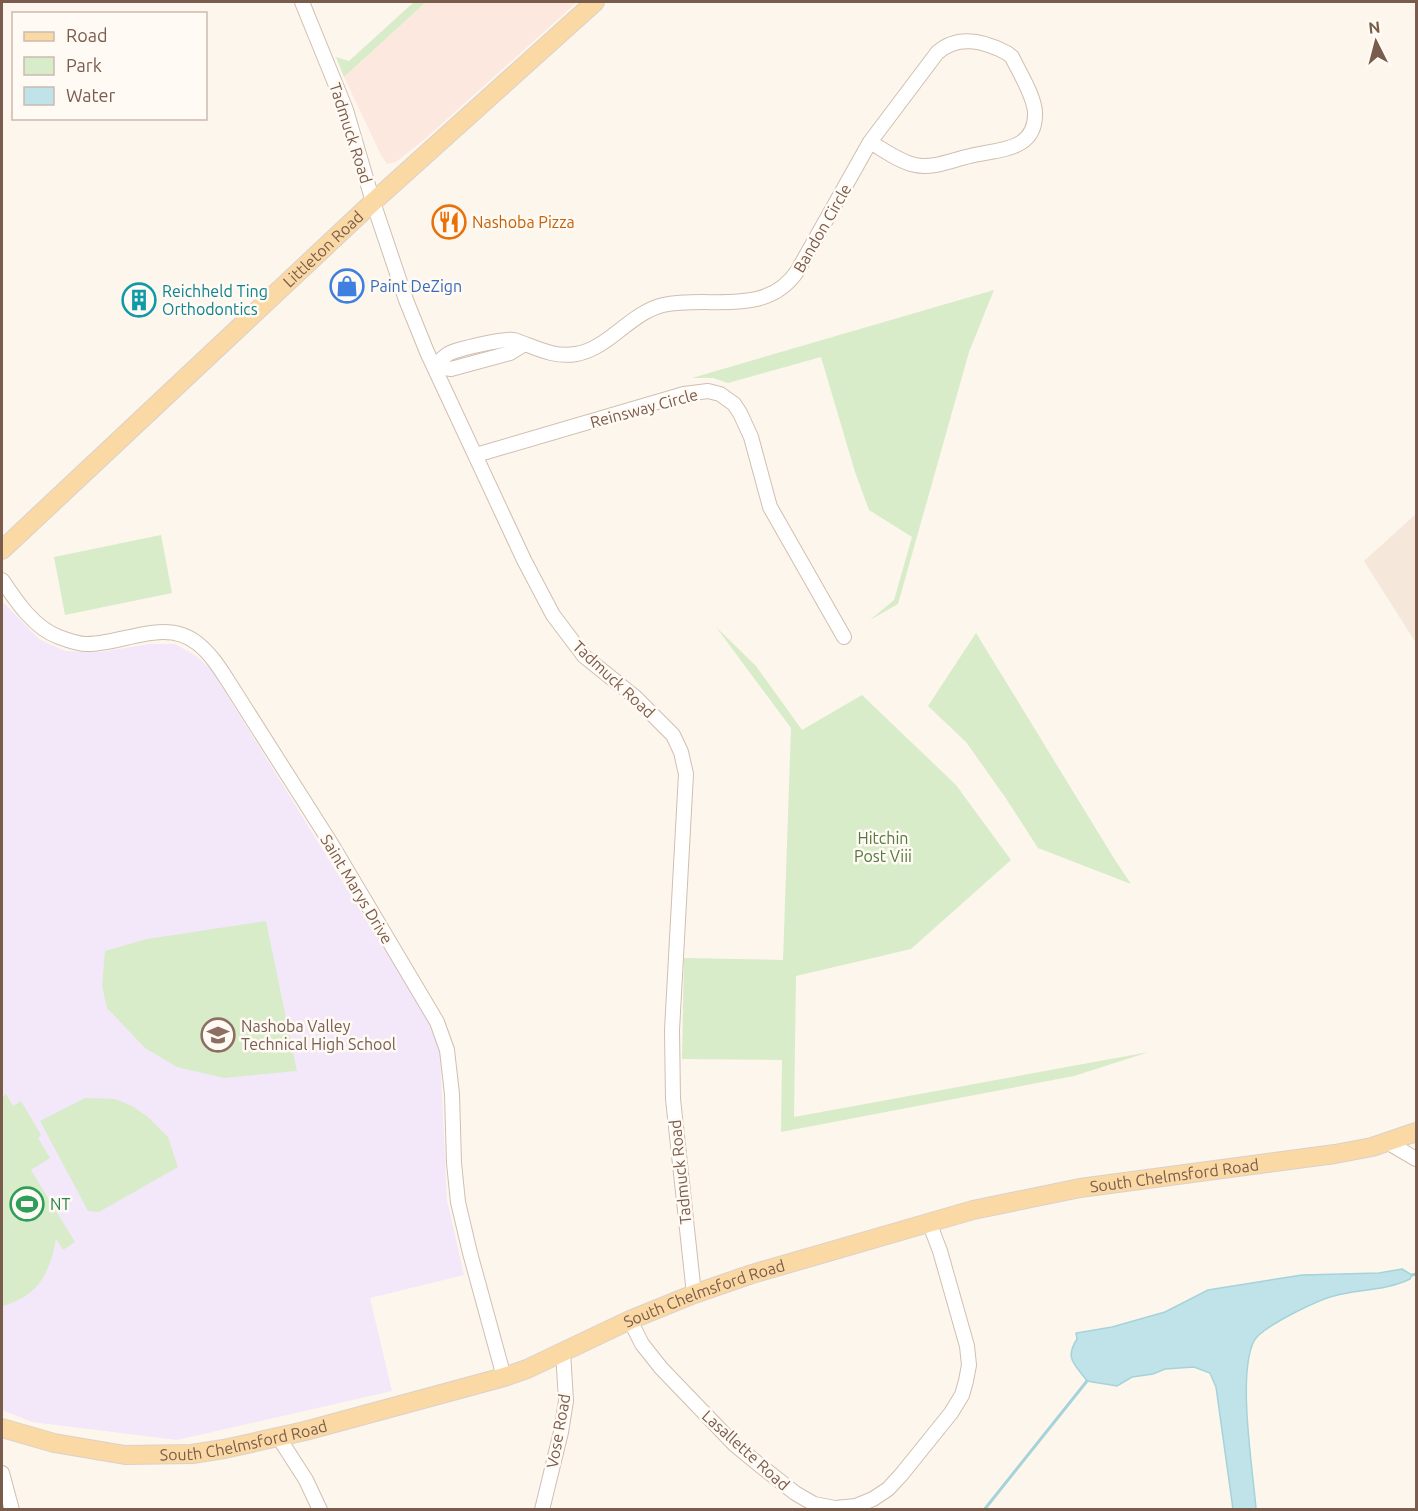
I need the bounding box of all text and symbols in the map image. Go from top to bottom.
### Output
legend [12,12,207,120]
north arrow [1346,12,1406,72]
text: N [1368,18,1381,37]
text: Road [66,25,108,45]
text: Park [66,55,102,75]
street label: Tadmuck Road [326,80,376,186]
text: Water [66,85,116,105]
street label: Bandon Circle [789,181,855,275]
restaurant icon: Nashoba Pizza [431,204,467,240]
street label: Littleton Road [279,207,367,291]
place label: Nashoba Pizza [472,213,575,231]
shop icon: Paint DeZign [329,268,365,304]
place label: Paint DeZign [370,277,462,295]
building icon: Reichheld Ting Orthodontics [121,282,157,318]
place label: Reichheld Ting Orthodontics [162,282,268,318]
street label: Reinsway Circle [588,385,700,431]
street label: Tadmuck Road [570,637,658,721]
park label: Hitchin Post Viii [854,829,912,865]
street label: Saint Marys Drive [317,831,397,947]
school or university icon: Nashoba Valley Technical High School [200,1017,236,1053]
place label: Nashoba Valley Technical High School [241,1017,396,1053]
street label: Tadmuck Road [666,1119,694,1225]
street label: South Chelmsford Road [1089,1155,1260,1196]
sports icon: NT [9,1186,45,1222]
place label: NT [50,1195,70,1213]
street label: South Chelmsford Road [620,1256,787,1331]
street label: Vose Road [543,1392,573,1470]
street label: Lasallette Road [699,1406,793,1494]
street label: South Chelmsford Road [160,1416,329,1463]

